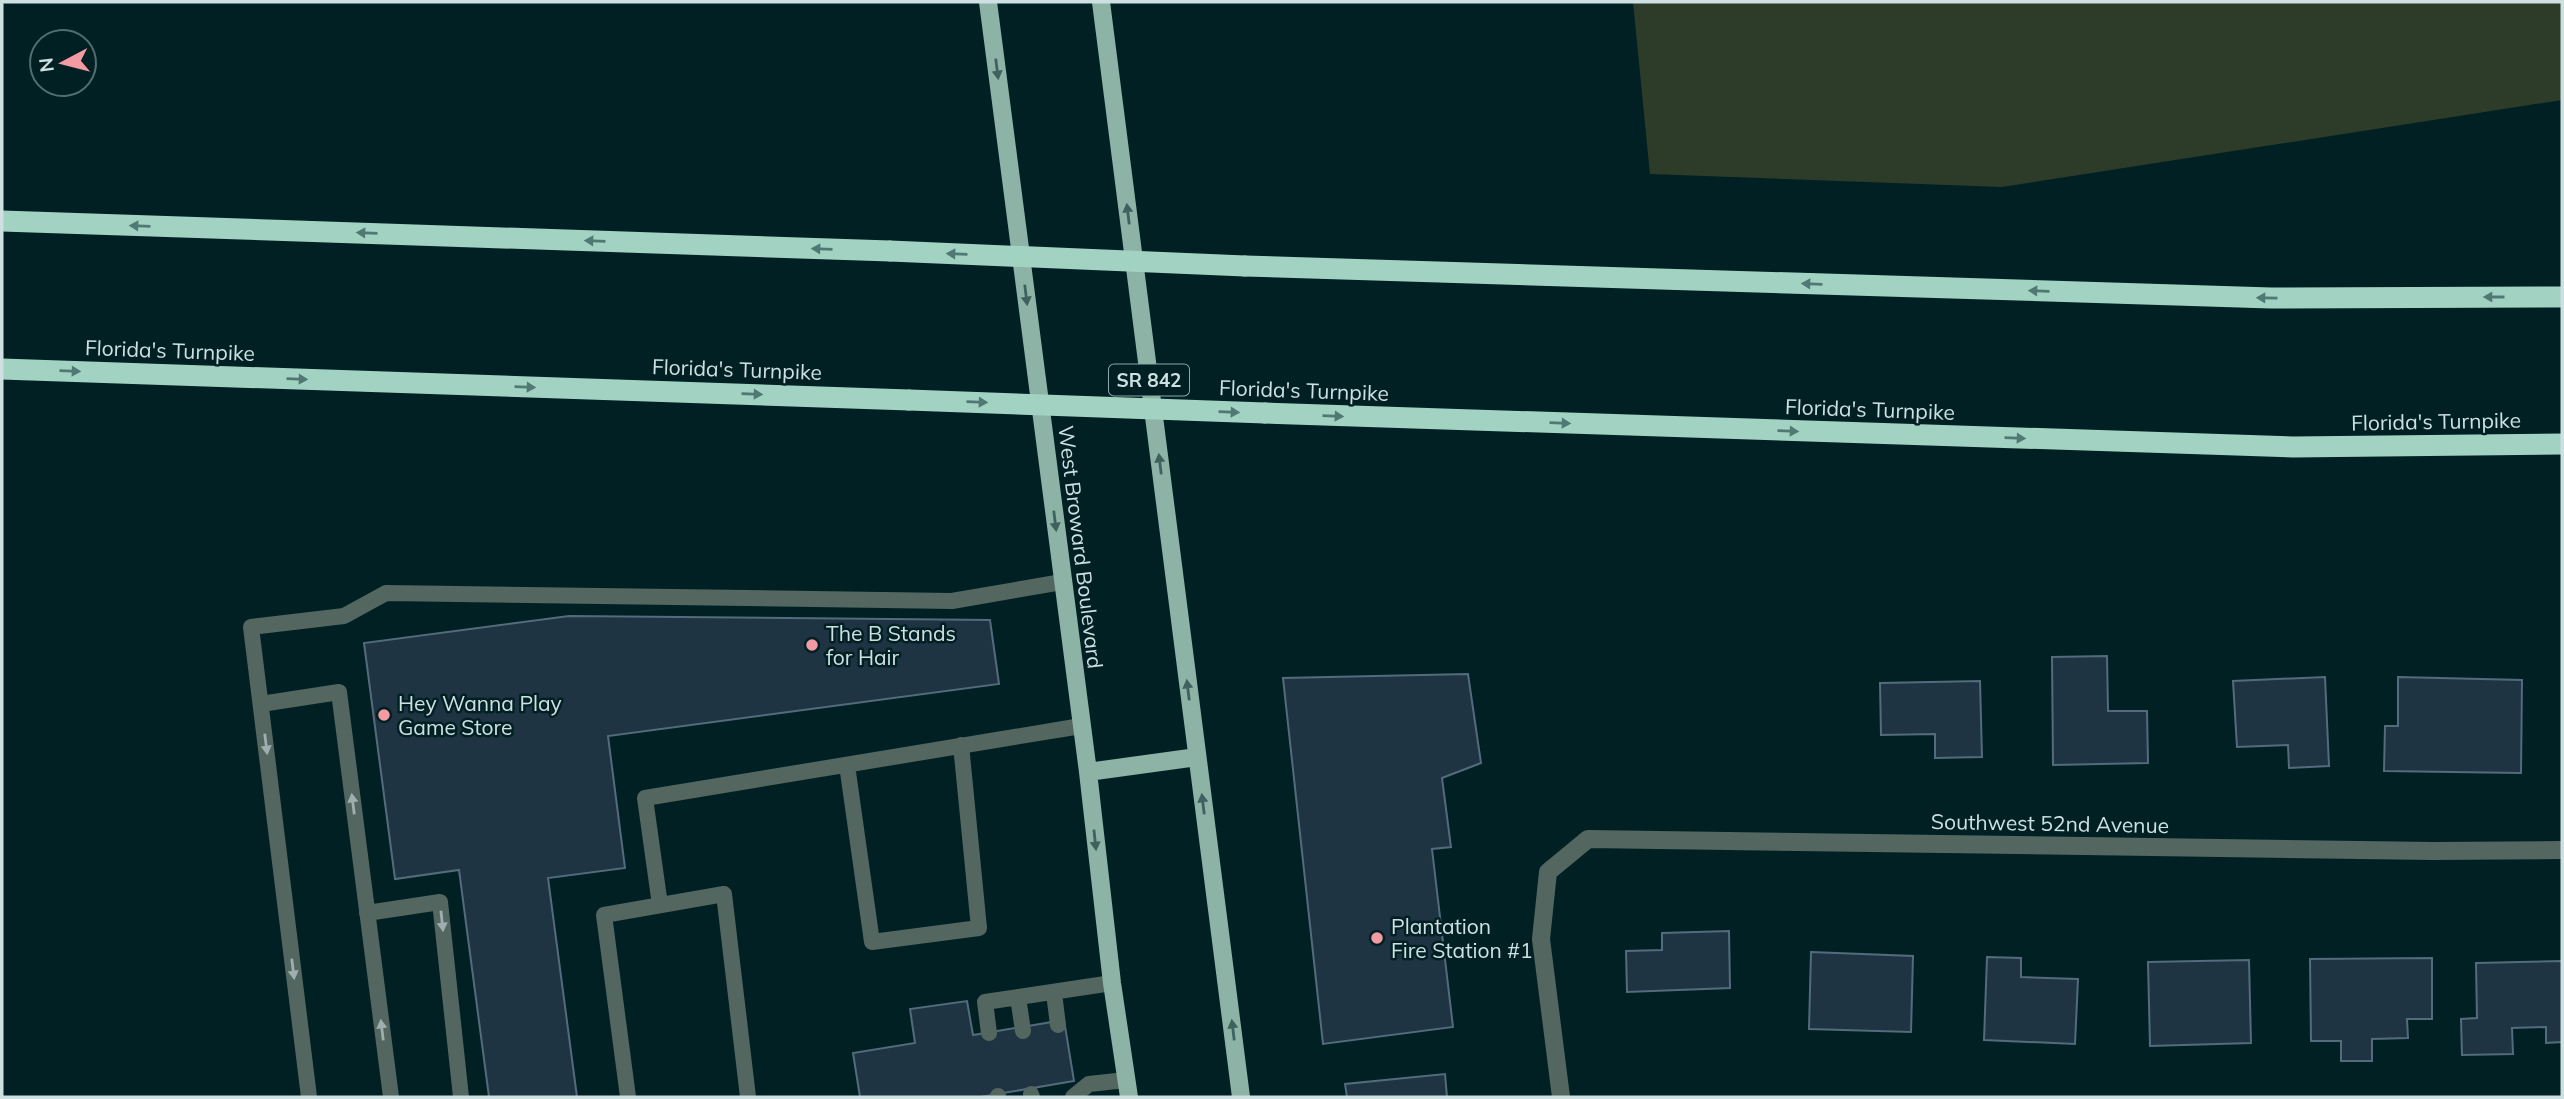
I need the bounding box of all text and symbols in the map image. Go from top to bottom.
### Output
north arrow [28,28,98,98]
text: N [33,56,59,74]
one-way arrow [991,59,1002,81]
one-way arrow [1122,203,1133,225]
one-way arrow [129,220,151,231]
one-way arrow [356,228,378,239]
one-way arrow [583,235,605,247]
one-way arrow [811,243,833,254]
one-way arrow [946,248,968,259]
one-way arrow [1800,278,1822,290]
one-way arrow [1020,284,1031,306]
one-way arrow [2028,286,2050,297]
one-way arrow [2483,291,2505,303]
one-way arrow [2255,292,2277,304]
street label: Florida's Turnpike [85,334,255,366]
street label: Florida's Turnpike [652,353,822,385]
road number: SR 842 [1109,364,1189,396]
one-way arrow [59,366,81,377]
one-way arrow [287,373,309,384]
street label: Florida's Turnpike [1219,374,1389,406]
one-way arrow [514,381,536,392]
one-way arrow [741,389,763,400]
street label: Florida's Turnpike [1785,393,1955,425]
one-way arrow [966,397,988,408]
one-way arrow [1218,406,1240,418]
street label: Florida's Turnpike [2351,407,2521,435]
one-way arrow [1322,410,1344,421]
one-way arrow [1550,418,1572,429]
street label: West Broward Boulevard [1053,424,1109,670]
one-way arrow [1777,425,1799,436]
one-way arrow [2004,432,2026,444]
one-way arrow [1154,453,1165,475]
one-way arrow [1049,510,1060,532]
place label: The B Stands for Hair [826,620,956,670]
marker: The B Stands for Hair [804,637,820,653]
one-way arrow [1183,678,1194,700]
place label: Hey Wanna Play Game Store [398,690,562,740]
marker: Hey Wanna Play Game Store [376,707,392,723]
one-way arrow [260,733,271,755]
one-way arrow [348,793,359,815]
one-way arrow [1198,793,1209,815]
street label: Southwest 52nd Avenue [1931,808,2169,838]
one-way arrow [1090,829,1101,851]
one-way arrow [437,910,448,932]
place label: Plantation Fire Station #1 [1391,913,1533,963]
marker: Plantation Fire Station #1 [1369,930,1385,946]
one-way arrow [288,959,299,981]
one-way arrow [376,1018,387,1040]
one-way arrow [1227,1018,1238,1040]

